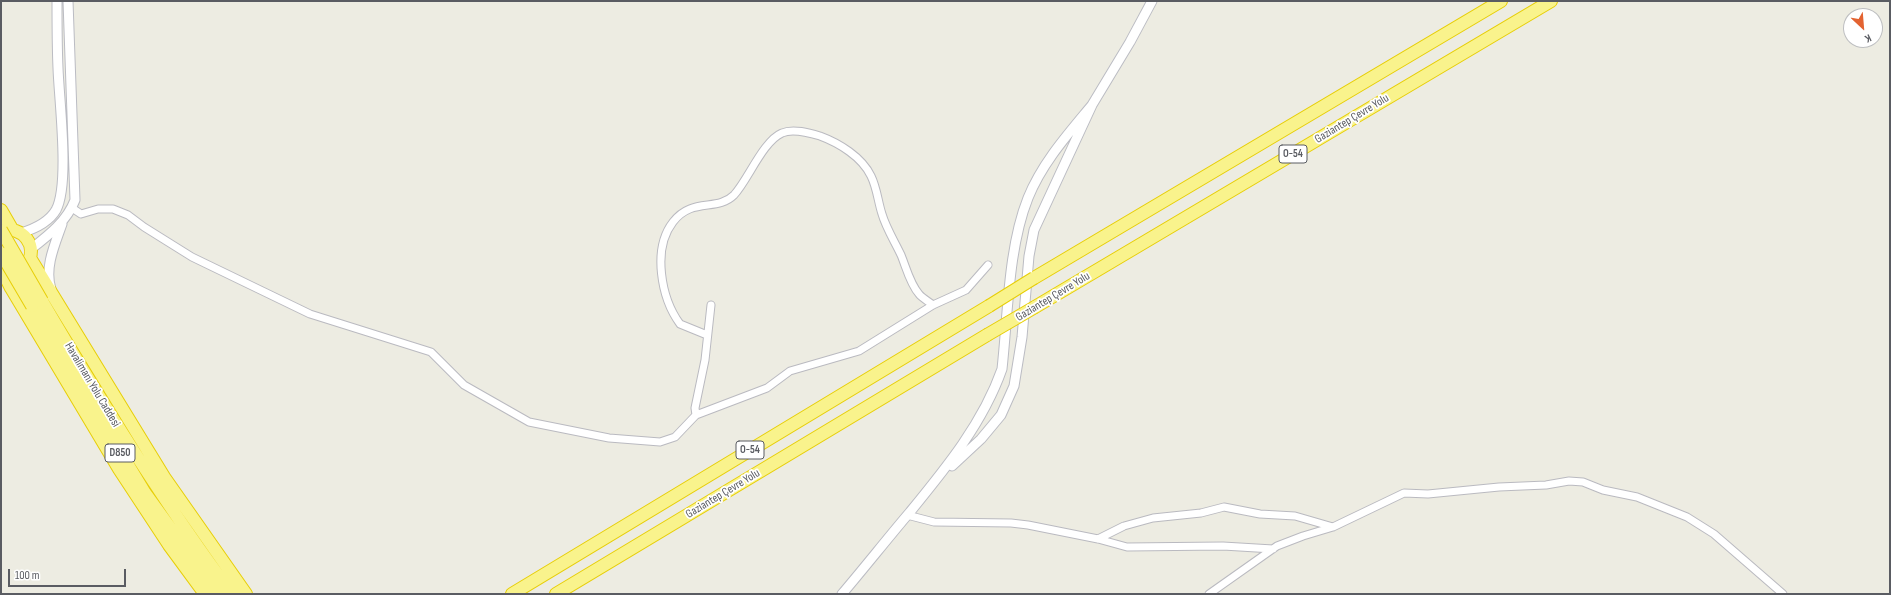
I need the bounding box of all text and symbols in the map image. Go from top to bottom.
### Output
north arrow [1843,8,1883,48]
text: K [1863,31,1873,45]
street label: Gaziantep Çevre Yolu [1312,91,1392,147]
road number: O-54 [1279,145,1307,163]
street label: Gaziantep Çevre Yolu [1013,269,1093,325]
street label: Havalimanı Yolu Caddesi [61,340,123,430]
road number: O-54 [736,441,764,459]
road number: D850 [105,444,135,462]
street label: Gaziantep Çevre Yolu [683,466,763,522]
scale bar [10,561,128,587]
text: 100 m [15,568,40,583]

